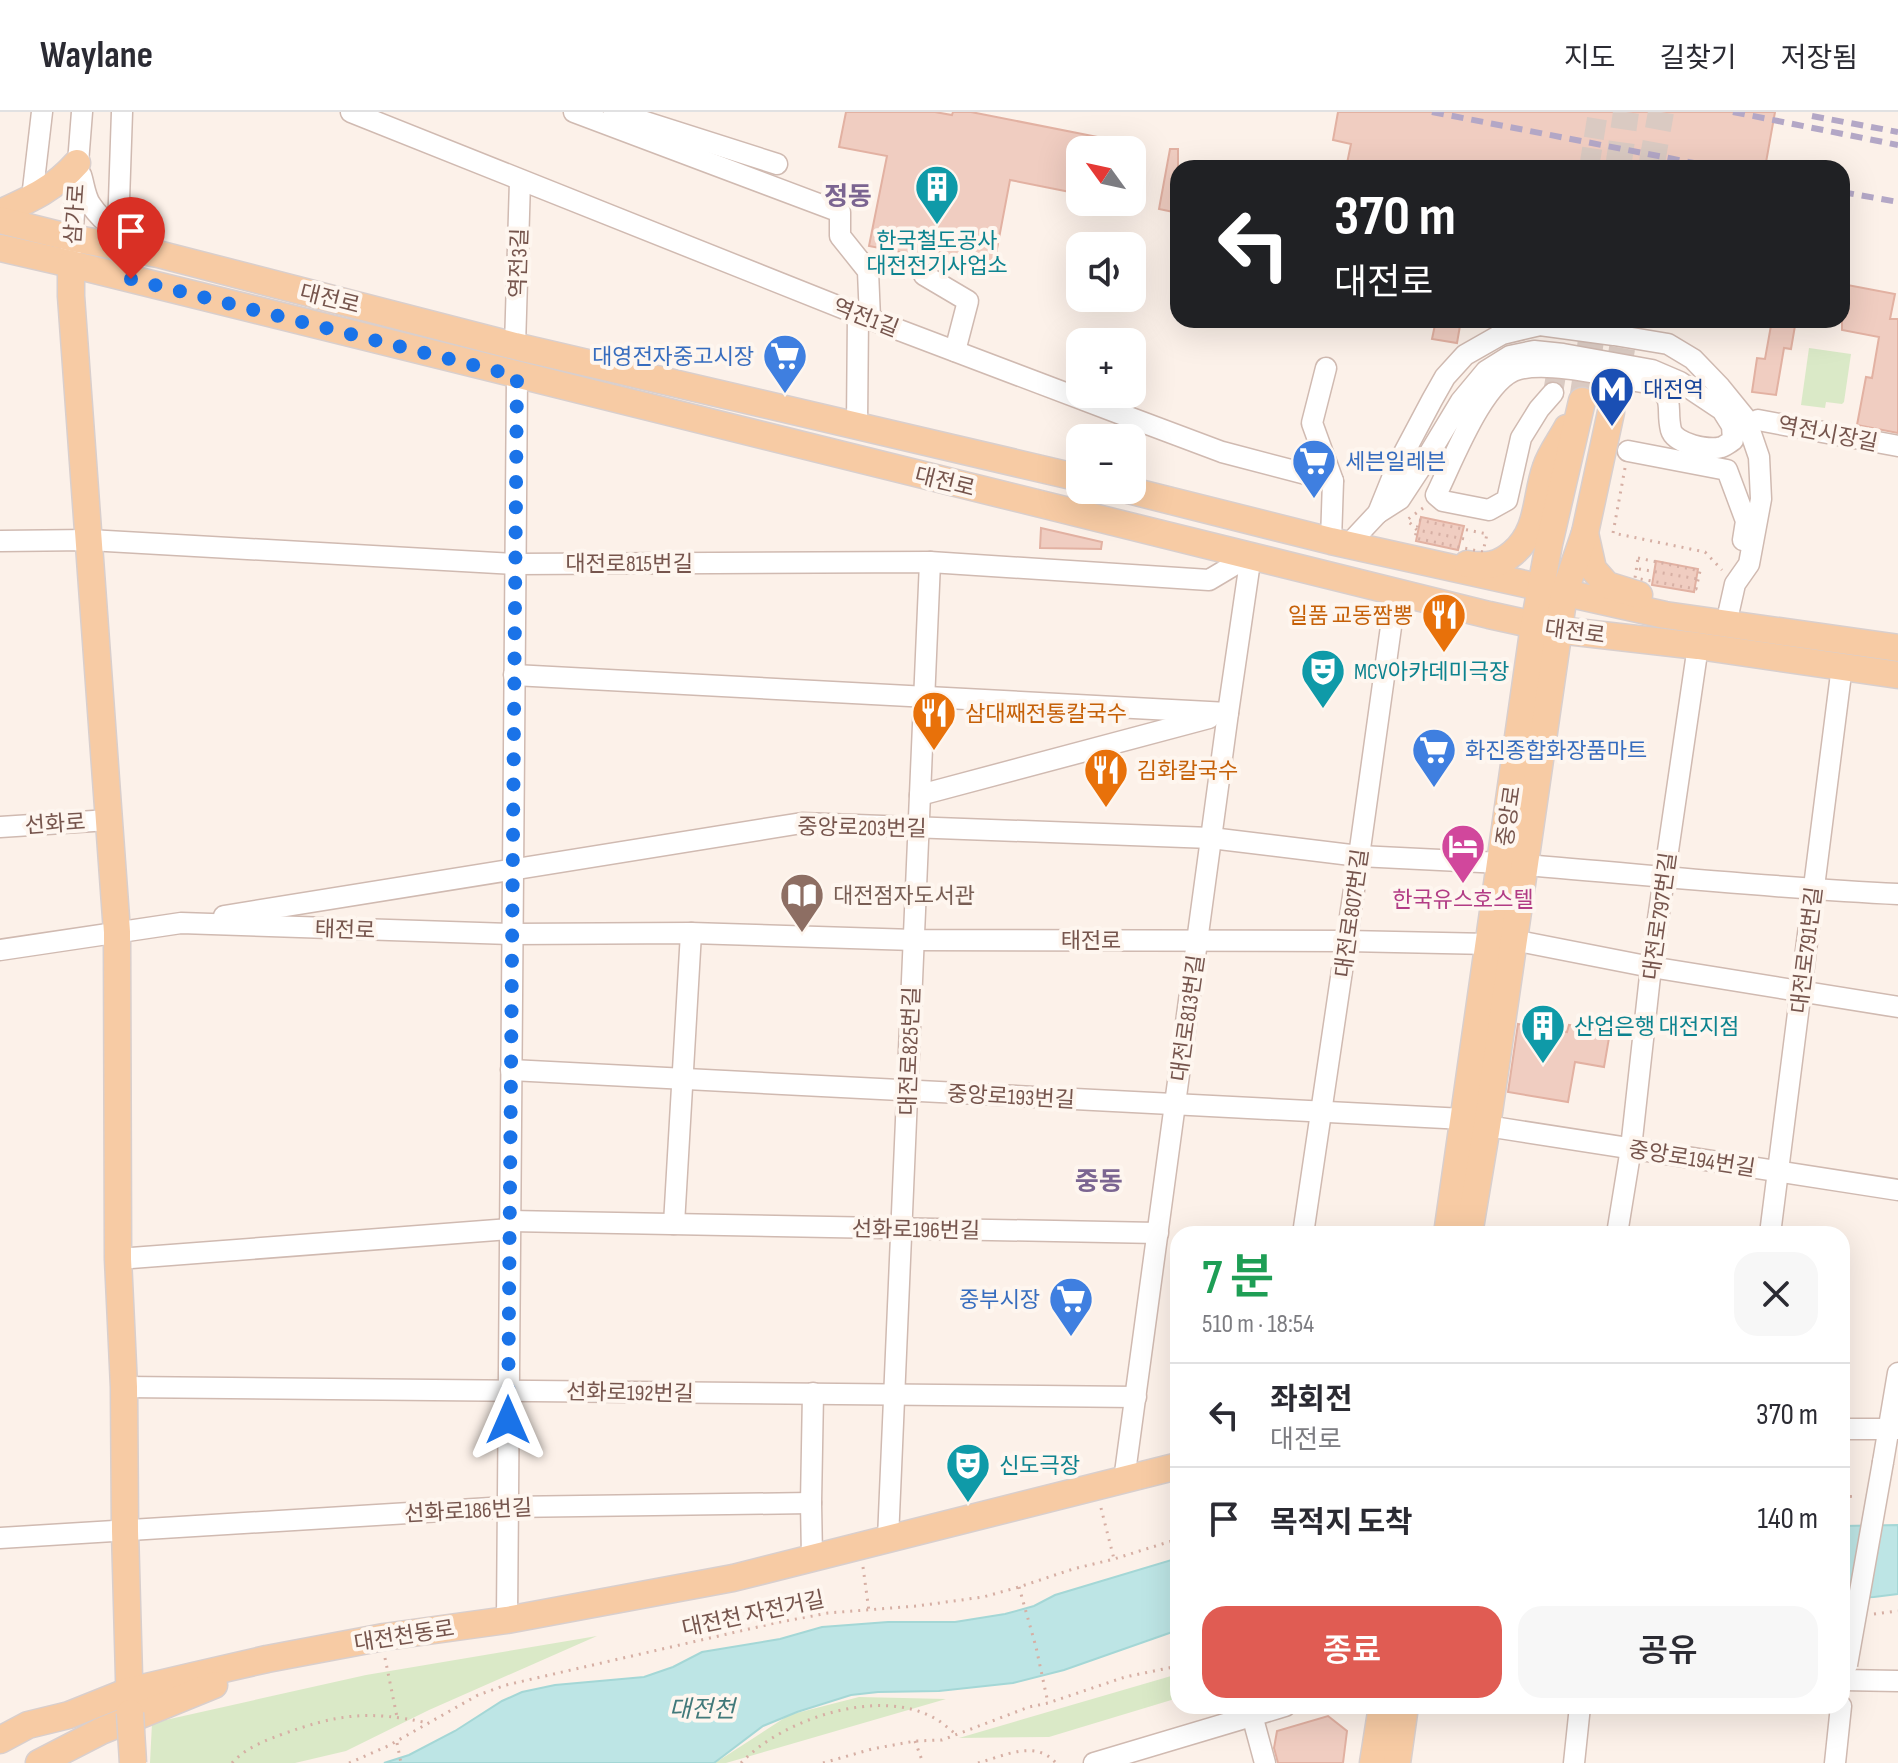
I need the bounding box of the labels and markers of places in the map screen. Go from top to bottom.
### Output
building icon: 한국철도공사 대전전기사업소 [913,163,961,226]
pin [97,197,165,279]
place label: 한국철도공사 대전전기사업소 [866,228,1008,280]
supermarket icon: 대영전자중고시장 [761,332,809,395]
place label: 대영전자중고시장 [592,344,754,371]
metro station icon: 대전역 [1588,365,1636,428]
place label: 대전역 [1643,377,1704,404]
supermarket icon: 세븐일레븐 [1290,437,1338,500]
place label: 세븐일레븐 [1345,449,1446,476]
restaurant icon: 일품 교동짬뽕 [1420,591,1468,654]
place label: 일품 교동짬뽕 [1288,603,1413,630]
theatre icon: MCV아카데미극장 [1299,647,1347,710]
place label: MCV아카데미극장 [1354,659,1509,686]
restaurant icon: 삼대째전통칼국수 [910,689,958,752]
place label: 삼대째전통칼국수 [965,701,1127,728]
supermarket icon: 화진종합화장품마트 [1410,726,1458,789]
place label: 화진종합화장품마트 [1465,738,1647,765]
restaurant icon: 김화칼국수 [1082,746,1130,809]
place label: 김화칼국수 [1137,758,1238,785]
hotel icon: 한국유스호스텔 [1439,822,1487,885]
library icon: 대전점자도서관 [778,871,826,934]
place label: 대전점자도서관 [833,883,975,910]
place label: 한국유스호스텔 [1392,887,1534,914]
building icon: 산업은행 대전지점 [1519,1002,1567,1065]
place label: 산업은행 대전지점 [1574,1014,1739,1041]
supermarket icon: 중부시장 [1047,1275,1095,1338]
place label: 중부시장 [959,1287,1040,1314]
theatre icon: 신도극장 [944,1441,992,1504]
place label: 신도극장 [999,1453,1080,1480]

